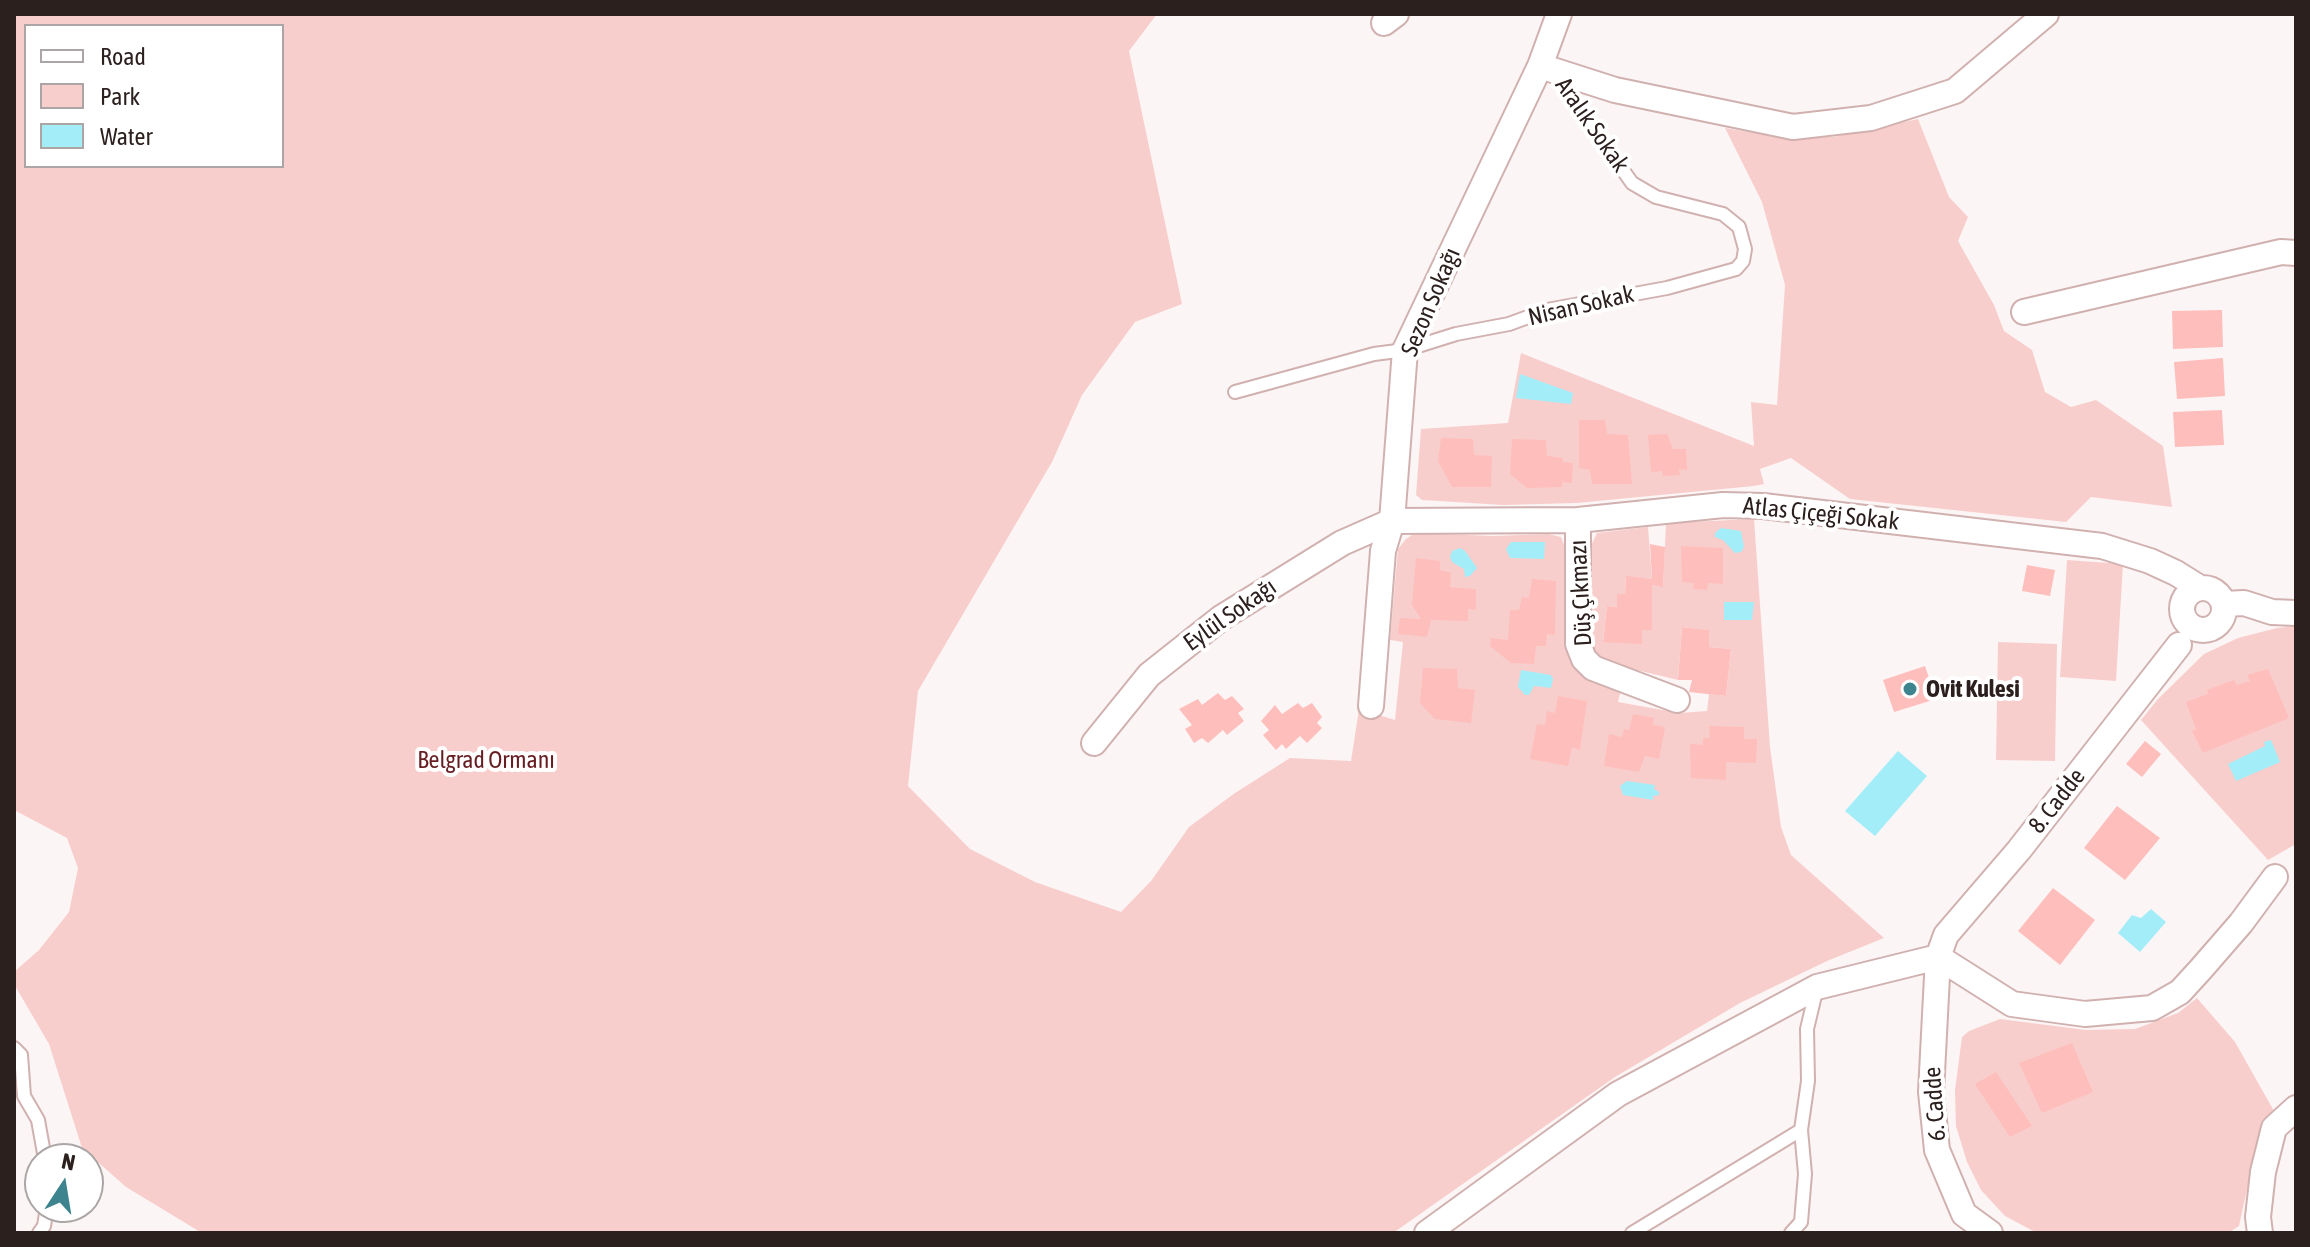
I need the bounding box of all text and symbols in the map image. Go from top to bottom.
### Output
legend [24,24,284,168]
text: Road [100,43,146,70]
street label: Aralık Sokak [1549,72,1635,178]
text: Park [100,83,140,110]
text: Water [100,123,153,150]
street label: Sezon Sokağı [1395,244,1467,360]
street label: Nisan Sokak [1525,280,1637,332]
street label: Atlas Çiçeği Sokak [1742,491,1900,537]
street label: Düş Çıkmazı [1564,539,1598,647]
street label: Eylül Sokağı [1178,573,1282,657]
place label: Ovit Kulesi [1926,675,2020,703]
marker: Ovit Kulesi [1901,680,1919,698]
park label: Belgrad Ormanı [417,746,555,774]
street label: 8. Cadde [2023,763,2091,839]
street label: 6. Cadde [1918,1066,1952,1142]
north arrow [24,1143,104,1223]
text: N [60,1147,78,1176]

